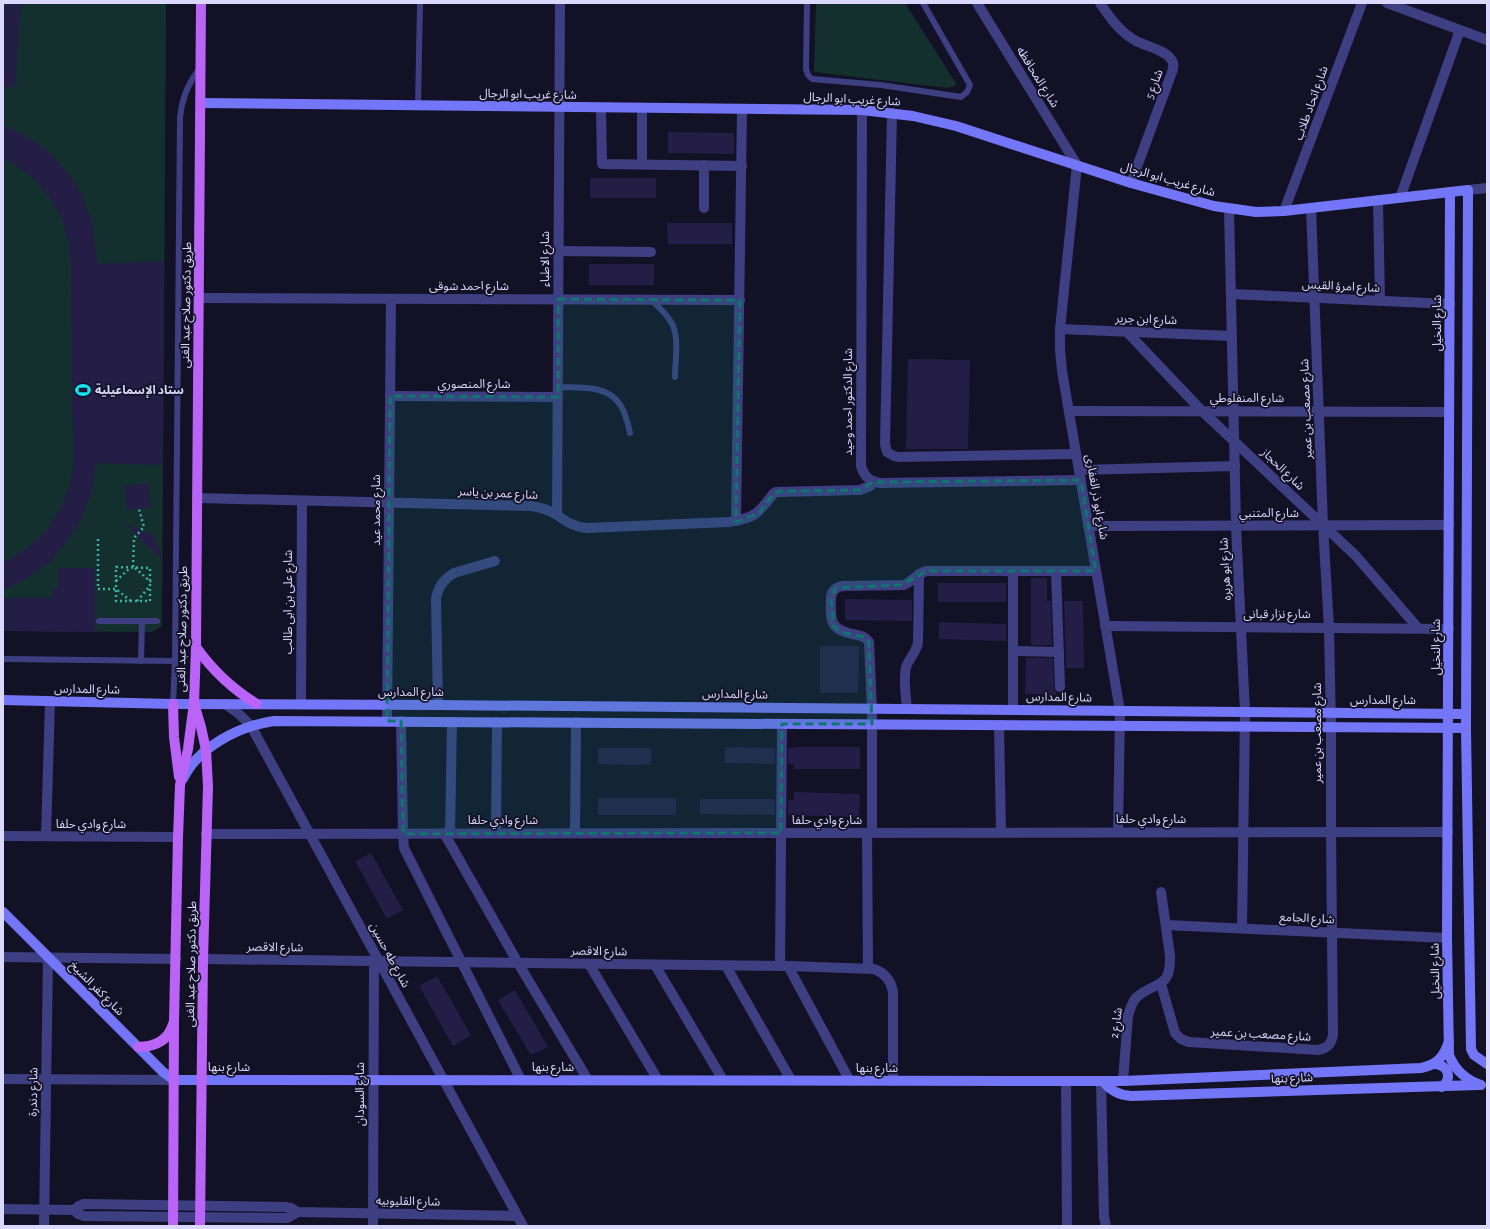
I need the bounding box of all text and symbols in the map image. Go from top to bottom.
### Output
street label: شارع المحافظه [1012,45,1061,111]
street label: شارع اتحاد طلاب [1292,64,1333,143]
street label: شارع 5 [1143,68,1168,101]
street label: شارع غريب ابو الرجال [479,87,577,104]
street label: شارع غريب ابو الرجال [803,90,901,111]
street label: شارع غريب ابو الرجال [1119,160,1216,201]
street label: شارع الاطباء [539,231,554,287]
street label: طريق دكتور صلاح عبد الغنى [179,242,196,368]
street label: شارع امرؤ القيس [1301,278,1380,297]
street label: شارع احمد شوقى [429,280,509,295]
street label: شارع النخيل [1431,295,1446,351]
street label: شارع ابن جرير [1114,312,1177,329]
street label: شارع الدكتور احمد وحيد [842,348,857,456]
street label: شارع مصعب بن عمير [1298,358,1317,460]
street label: شارع المنصوري [438,378,510,394]
sports icon: ستاد الإسماعيلية [74,381,92,399]
place label: ستاد الإسماعيلية [95,383,184,399]
street label: شارع المنفلوطي [1210,392,1284,408]
street label: شارع الحجاز [1256,445,1307,494]
street label: شارع ابو ذر الغفارى [1081,453,1110,541]
street label: شارع محمد عيد [370,474,385,546]
street label: شارع عمر بن ياسر [456,485,538,504]
street label: شارع المتنبي [1239,507,1299,523]
street label: شارع ابو هريره [1217,537,1236,601]
street label: شارع على بن ابى طالب [282,550,297,654]
street label: طريق دكتور صلاح عبد الغنى [175,566,192,692]
street label: شارع نزار قبانى [1243,608,1311,623]
street label: شارع النخيل [1430,619,1445,675]
street label: شارع المدارس [54,682,120,699]
street label: شارع مصعب بن عمير [1311,683,1326,784]
street label: شارع المدارس [378,686,444,701]
street label: شارع المدارس [702,687,768,704]
street label: شارع المدارس [1026,690,1092,707]
street label: شارع المدارس [1350,694,1416,709]
street label: شارع وادي حلفا [1116,813,1186,829]
street label: شارع وادي حلفا [468,814,538,830]
street label: شارع وادي حلفا [792,814,862,830]
street label: شارع وادي حلفا [56,818,126,834]
street label: طريق دكتور صلاح عبد الغنى [184,901,201,1027]
street label: شارع الجامع [1279,911,1335,928]
street label: شارع طه حسين [365,920,412,991]
street label: شارع الاقصر [245,940,303,956]
street label: شارع النخيل [1429,943,1444,999]
street label: شارع الاقصر [569,944,627,960]
street label: شارع كفر الشيخ [65,959,126,1020]
street label: شارع 2 [1108,1007,1127,1040]
street label: شارع مصعب بن عمير [1209,1025,1312,1046]
street label: شارع بنها [208,1061,250,1076]
street label: شارع بنها [532,1061,574,1076]
street label: شارع السودان [354,1062,369,1126]
street label: شارع بنها [856,1062,898,1077]
street label: شارع دندرة [27,1067,42,1117]
street label: شارع بنها [1271,1071,1313,1088]
street label: شارع القليوبيه [376,1194,440,1211]

